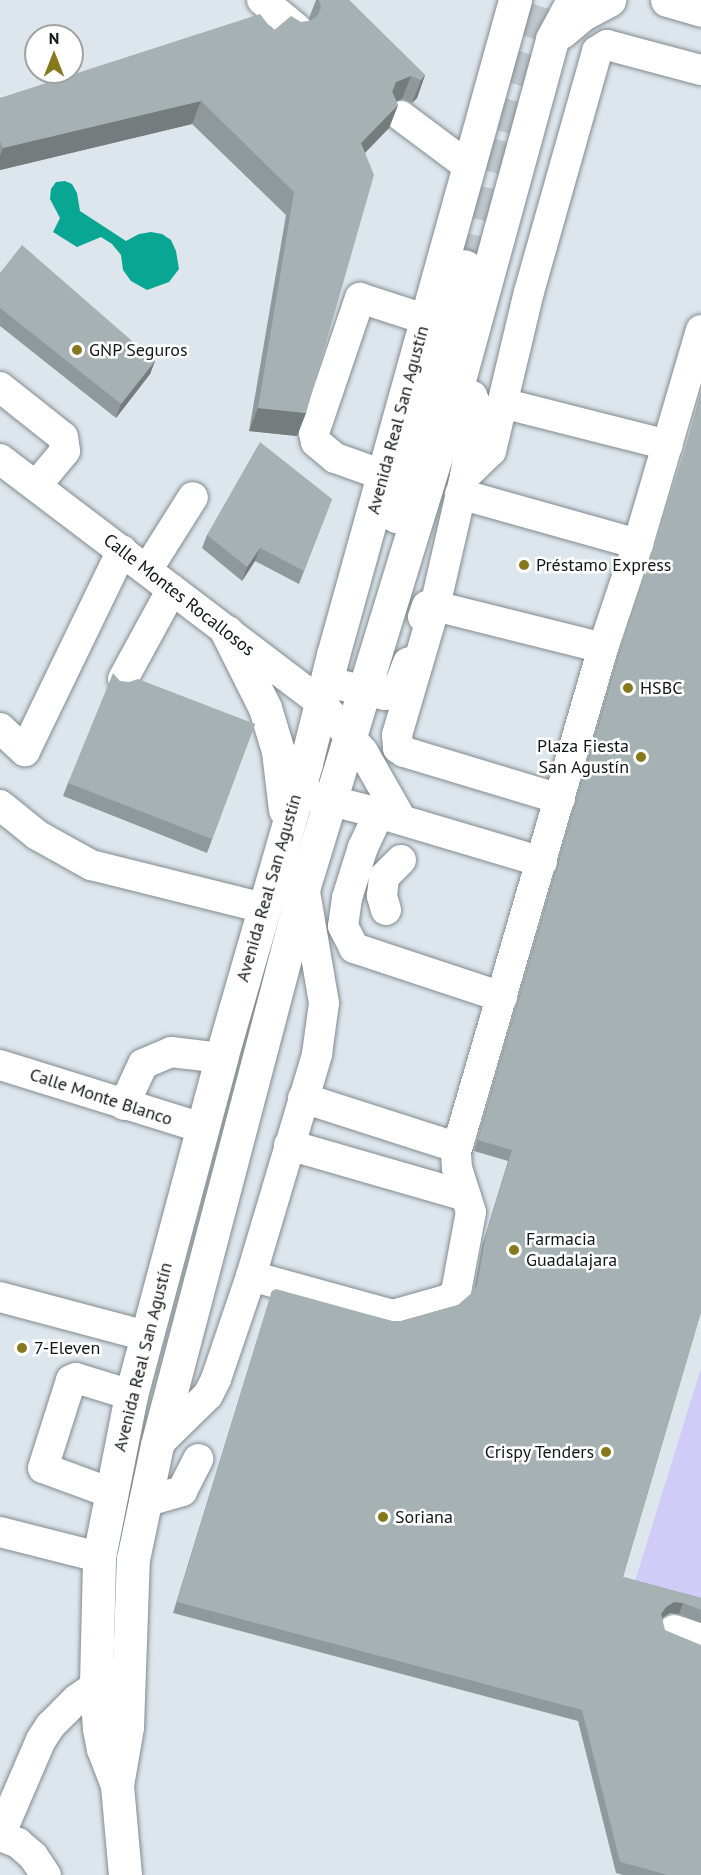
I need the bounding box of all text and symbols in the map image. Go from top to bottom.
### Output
north arrow [24,24,84,84]
text: N [49,28,59,48]
street label: Avenida Real San Agustín [362,323,434,517]
place label: GNP Seguros [89,339,188,361]
marker: GNP Seguros [70,343,84,357]
street label: Calle Montes Rocallosos [99,529,259,661]
place label: Préstamo Express [536,554,671,576]
marker: Préstamo Express [517,558,531,572]
place label: HSBC [640,677,682,699]
marker: HSBC [621,681,635,695]
place label: Plaza Fiesta San Agustín [537,736,629,778]
marker: Plaza Fiesta San Agustín [634,750,648,764]
street label: Avenida Real San Agustín [232,791,306,985]
street label: Calle Monte Blanco [27,1064,175,1130]
place label: Farmacia Guadalajara [526,1229,617,1272]
marker: Farmacia Guadalajara [507,1243,521,1257]
street label: Avenida Real San Agustín [109,1260,177,1454]
place label: 7-Eleven [34,1337,100,1359]
marker: 7-Eleven [15,1341,29,1355]
place label: Crispy Tenders [484,1441,594,1463]
marker: Crispy Tenders [599,1445,613,1459]
place label: Soriana [395,1506,453,1528]
marker: Soriana [376,1510,390,1524]

